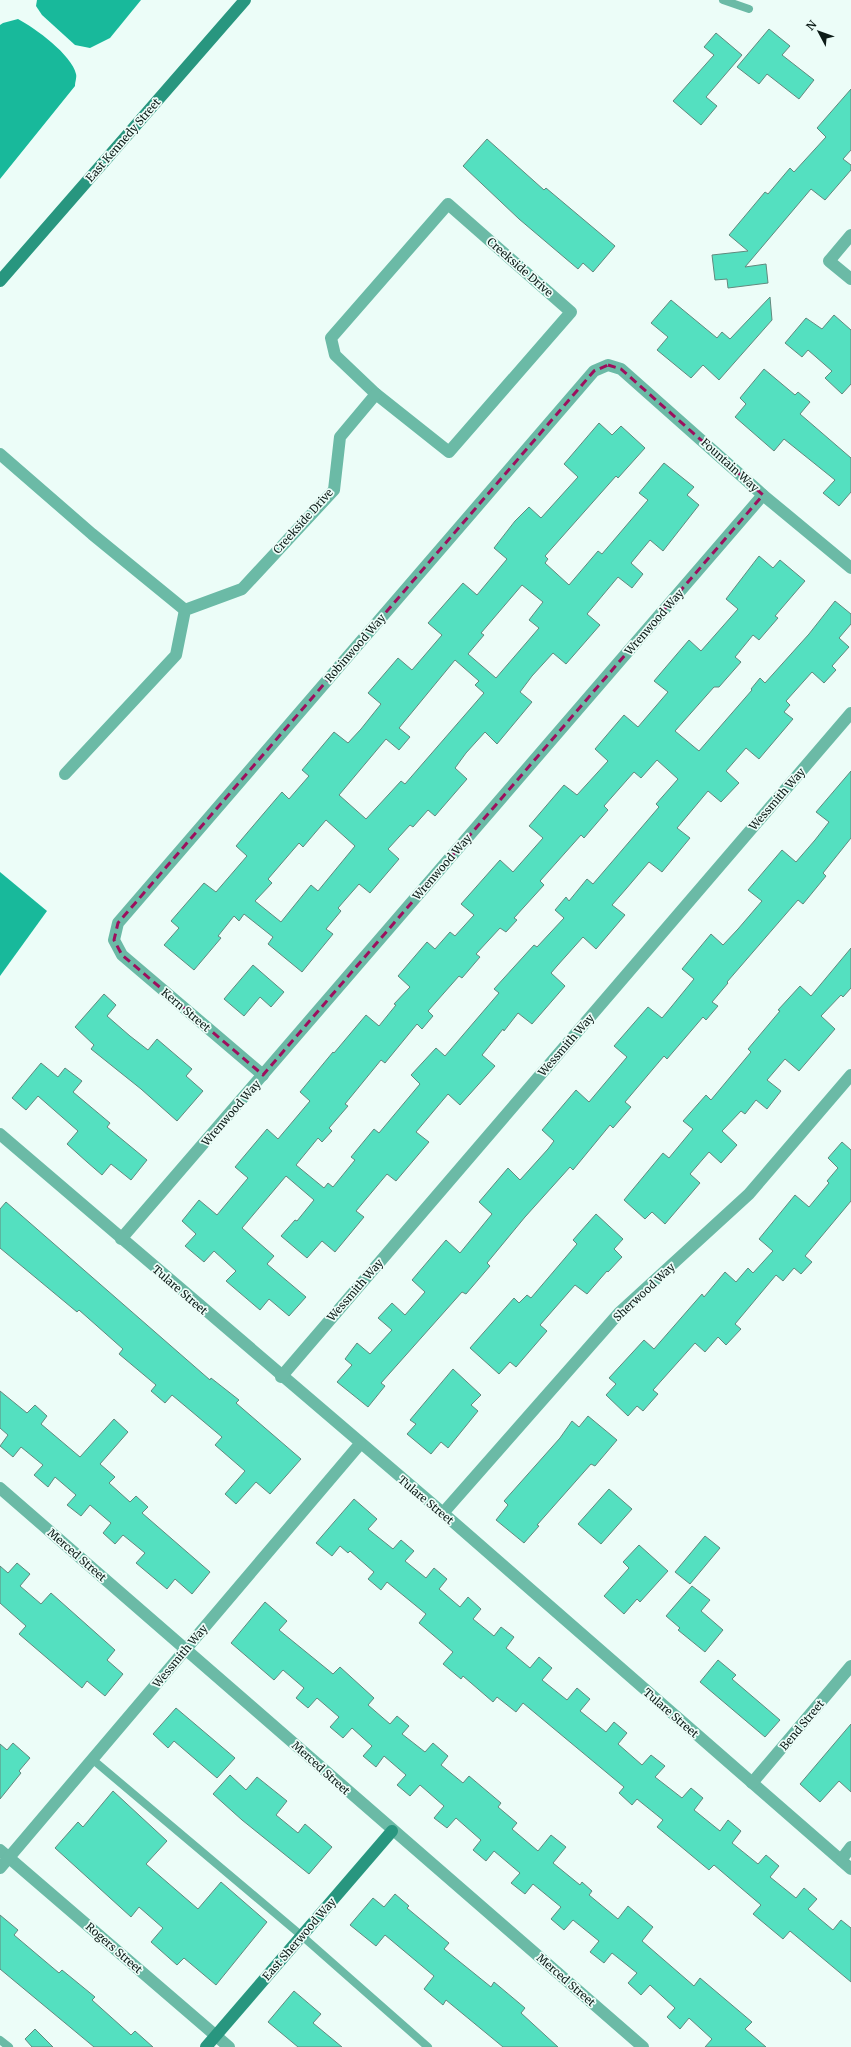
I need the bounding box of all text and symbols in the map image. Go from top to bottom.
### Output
north arrow [799,12,839,52]
text: N [803,17,820,33]
street label: East Kennedy Street [83,95,164,185]
street label: Creekside Drive [484,235,556,300]
street label: Fountain Way [698,435,762,495]
street label: Creekside Drive [270,485,336,556]
street label: Wrenwood Way [621,586,687,659]
street label: Robinwood Way [322,611,389,685]
street label: Wessmith Way [745,765,808,834]
street label: Wrenwood Way [409,831,475,904]
street label: Kern Street [159,985,214,1035]
street label: Wessmith Way [534,1011,597,1080]
street label: Wrenwood Way [198,1077,264,1150]
street label: Wessmith Way [323,1256,386,1325]
street label: Sherwood Way [610,1259,678,1324]
street label: Tulare Street [150,1262,211,1318]
street label: Tulare Street [395,1473,457,1528]
street label: Merced Street [45,1526,110,1585]
street label: Wessmith Way [149,1621,211,1691]
street label: Tulare Street [641,1685,702,1741]
street label: Bend Street [777,1696,828,1753]
street label: Merced Street [289,1738,353,1798]
street label: East Sherwood Way [259,1894,339,1983]
street label: Rogers Street [83,1920,146,1977]
street label: Merced Street [534,1951,599,2010]

